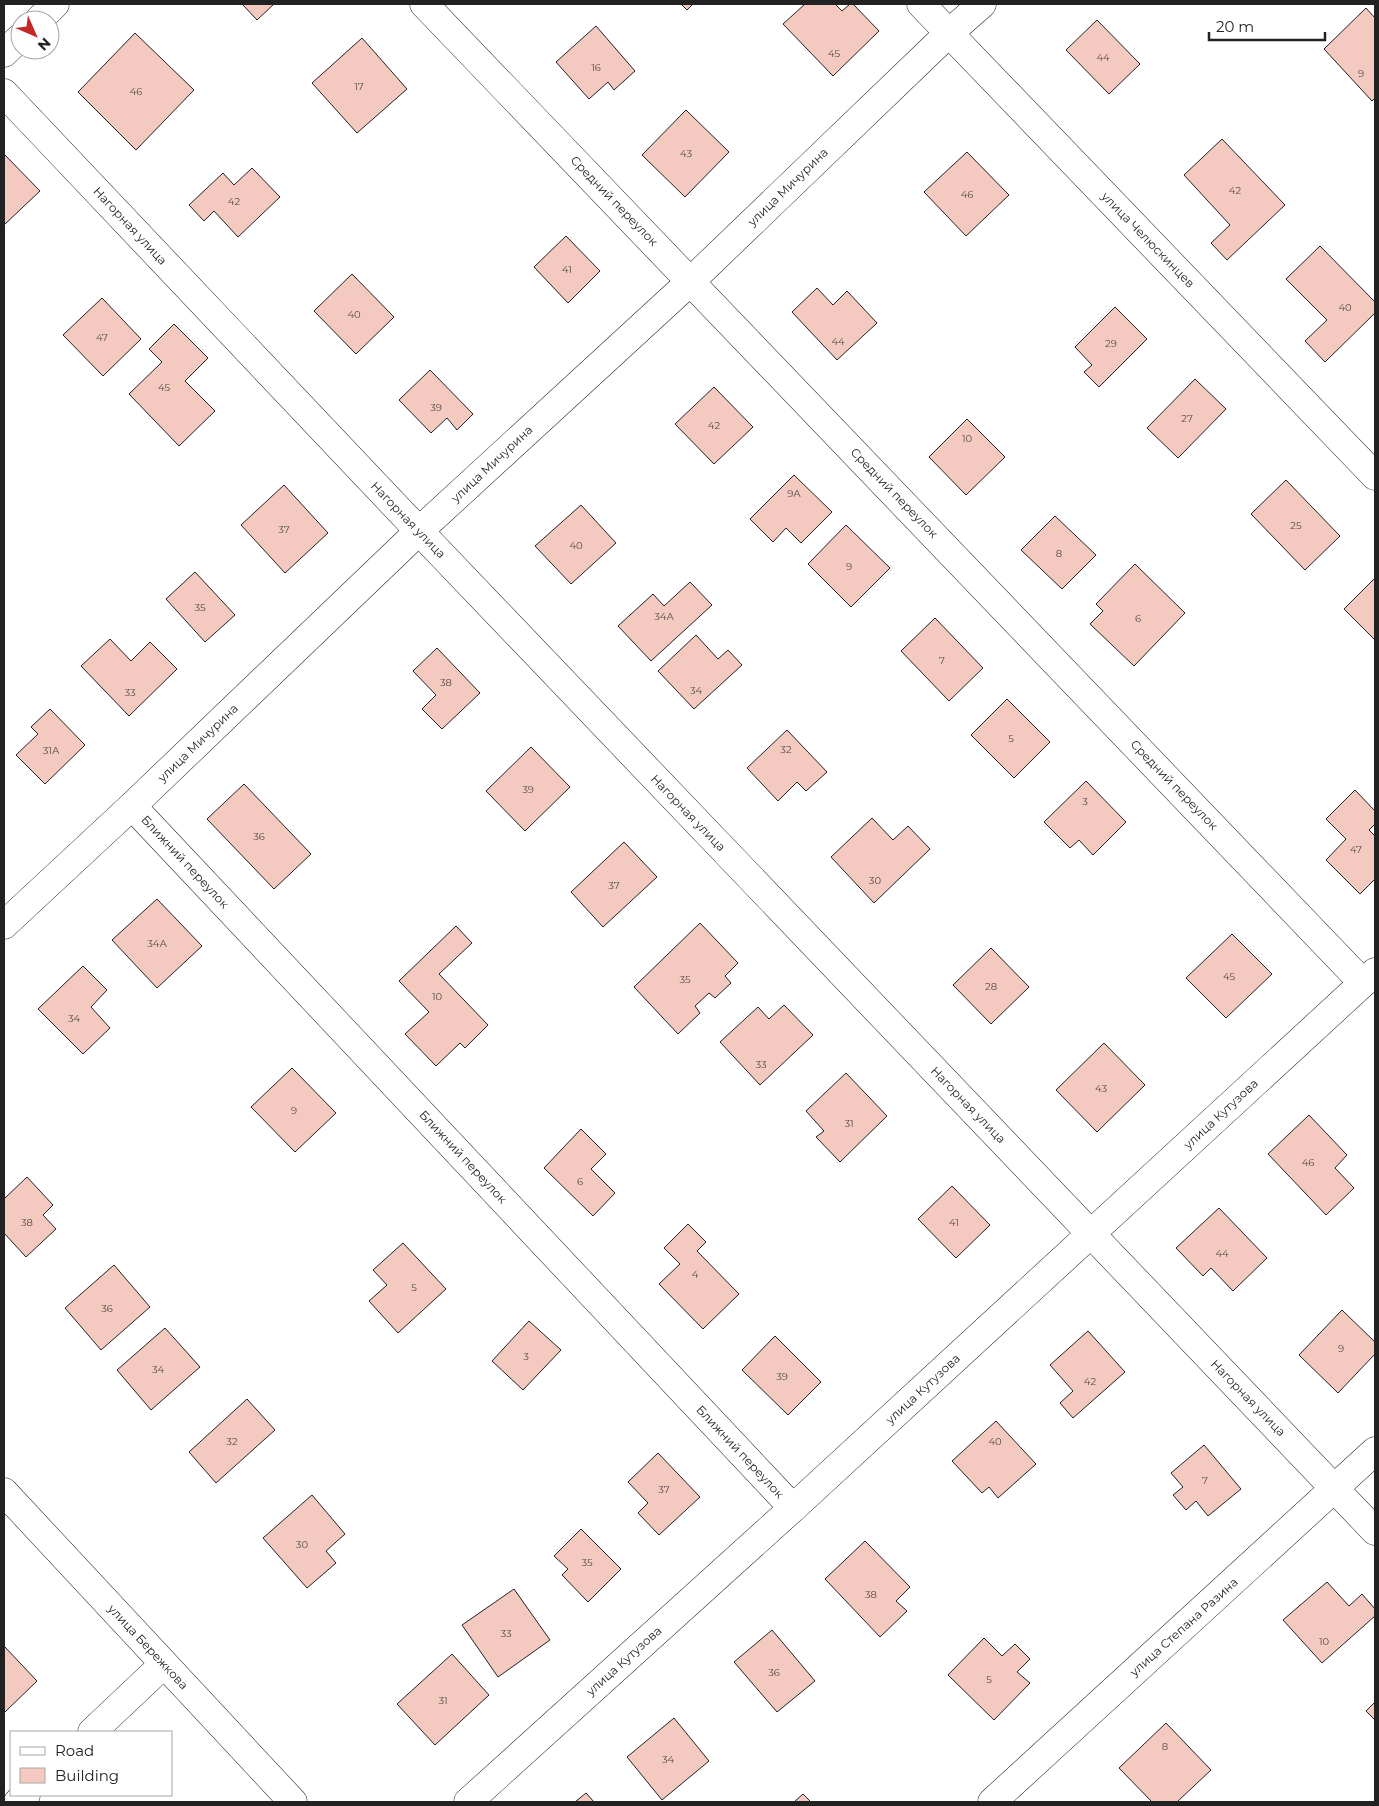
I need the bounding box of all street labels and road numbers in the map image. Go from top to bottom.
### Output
street label: улица Мичурина [744,144,831,230]
street label: Средний переулок [568,153,661,249]
street label: Нагорная улица [90,184,170,268]
street label: улица Челюскинцев [1098,188,1198,291]
street label: улица Мичурина [447,422,535,506]
street label: Средний переулок [848,445,941,541]
street label: Нагорная улица [368,478,449,561]
street label: улица Мичурина [154,700,241,786]
street label: Средний переулок [1128,737,1221,833]
street label: Нагорная улица [648,771,729,854]
street label: Ближний переулок [138,812,232,911]
street label: Нагорная улица [928,1063,1009,1146]
street label: улица Кутузова [1180,1075,1261,1153]
street label: Ближний переулок [416,1107,510,1206]
street label: улица Кутузова [882,1350,963,1428]
street label: Нагорная улица [1208,1356,1289,1439]
street label: Ближний переулок [693,1402,787,1501]
street label: улица Степана Разина [1126,1574,1241,1680]
street label: улица Бережкова [104,1600,192,1692]
street label: улица Кутузова [582,1623,664,1699]

